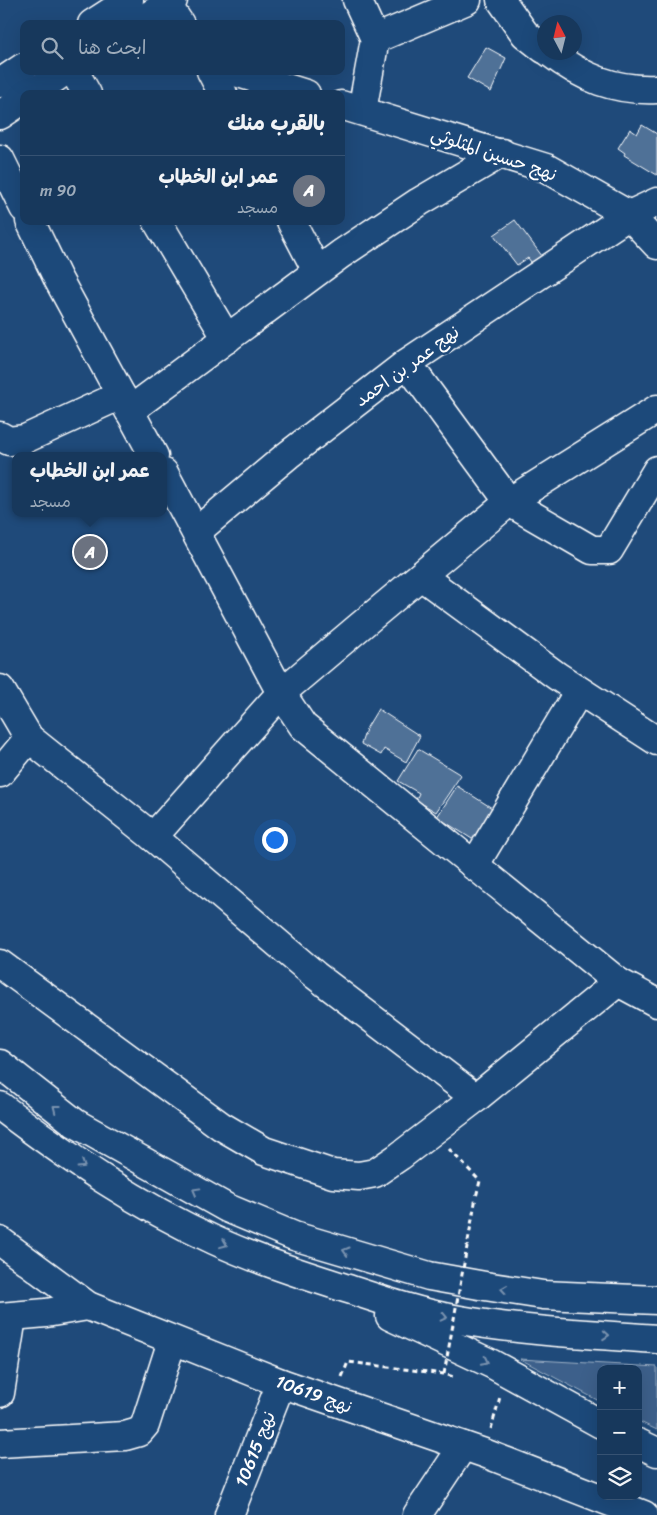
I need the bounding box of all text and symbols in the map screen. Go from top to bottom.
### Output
north arrow [537,15,582,60]
search box [20,20,345,75]
text: ابحث هنا [78,31,146,64]
icon: search [38,34,66,62]
text: بالقرب منك [227,104,325,142]
street label: نهج حسين المثلوثي [427,117,561,191]
text: عمر ابن الخطاب [158,160,278,193]
text: 90 m [40,176,76,205]
text: A [304,176,314,205]
text: مسجد [237,193,278,222]
street label: نهج عمر بن احمد [347,317,467,415]
popup [12,452,167,517]
text: عمر ابن الخطاب [30,454,149,487]
text: مسجد [30,487,71,516]
pin: A [74,533,106,571]
your location [262,827,288,853]
one-way arrow [52,1105,62,1114]
one-way arrow [77,1159,86,1168]
one-way arrow [192,1188,201,1198]
one-way arrow [219,1238,228,1249]
one-way arrow [342,1247,351,1257]
one-way arrow [499,1284,508,1294]
one-way arrow [440,1311,449,1322]
one-way arrow [602,1330,610,1341]
one-way arrow [480,1355,489,1365]
street label: نهج 10619 [271,1365,357,1423]
map controls [597,1365,642,1500]
button: + [597,1365,642,1410]
street label: نهج 10615 [225,1406,285,1492]
button: − [597,1410,642,1455]
button: layers [597,1455,642,1500]

